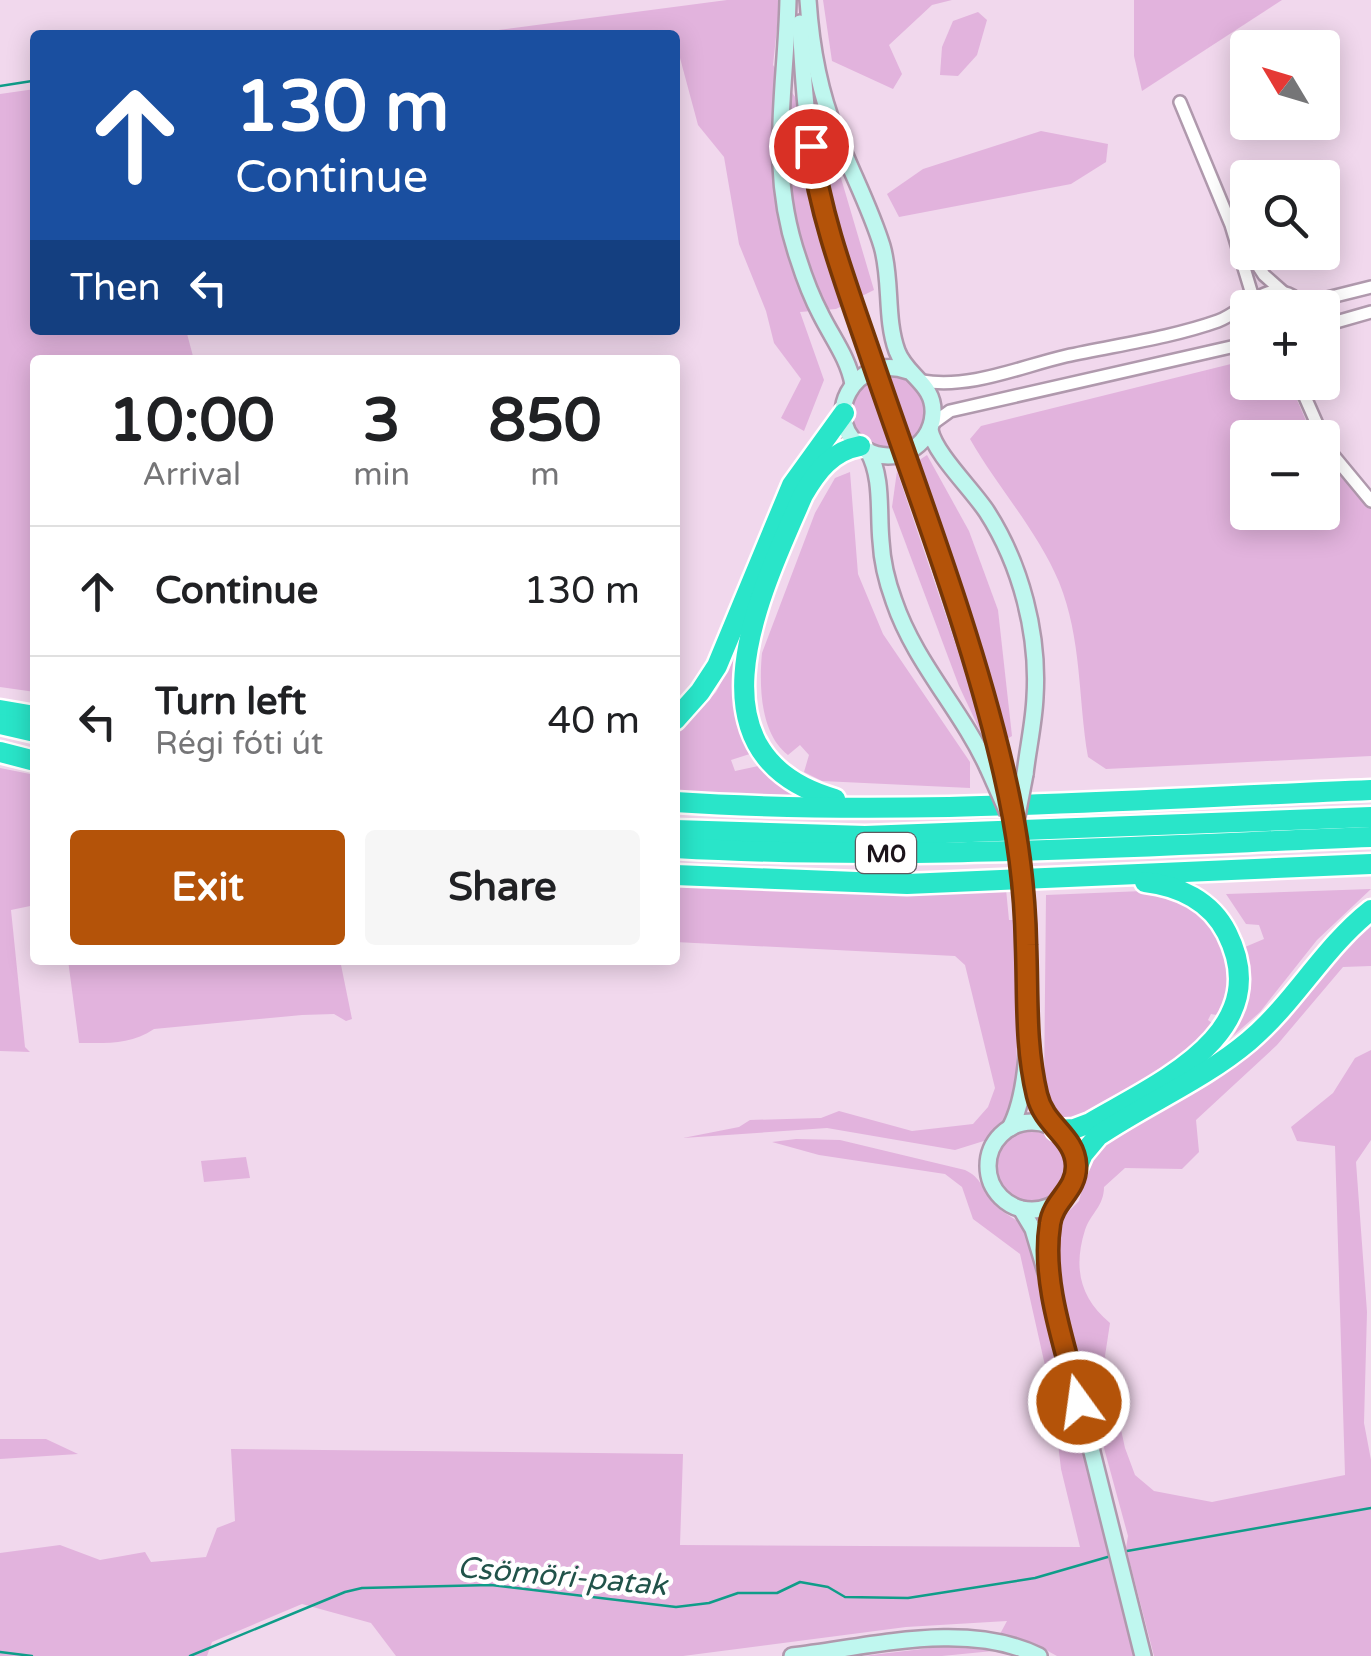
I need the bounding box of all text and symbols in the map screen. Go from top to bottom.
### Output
north arrow [1230,30,1340,140]
map controls [1230,30,1340,530]
text: 130 m [235,66,449,150]
icon: ahead [70,70,200,200]
pin [769,104,854,189]
icon: arrive [784,119,839,174]
text: Continue [235,151,428,205]
button: search [1230,160,1340,270]
icon: left [181,260,236,315]
text: Then [70,265,161,311]
button: + [1230,290,1340,400]
text: 10:00 [108,385,275,457]
text: 3 [363,385,400,457]
text: 850 [488,385,602,457]
button: − [1230,420,1340,530]
text: Arrival [142,456,241,494]
text: min [353,456,410,494]
text: m [530,456,560,494]
icon: ahead [70,564,125,619]
text: Continue [155,568,318,614]
text: 130 m [524,568,640,614]
text: Turn left [155,679,306,725]
icon: left [70,694,125,749]
text: 40 m [548,698,640,744]
text: Régi fóti út [155,725,323,763]
button: Exit [70,830,345,945]
button: Share [365,830,640,945]
road number: M0 [856,833,916,873]
position arrow [1027,1350,1131,1454]
water label: Csömöri-patak [456,1549,671,1604]

